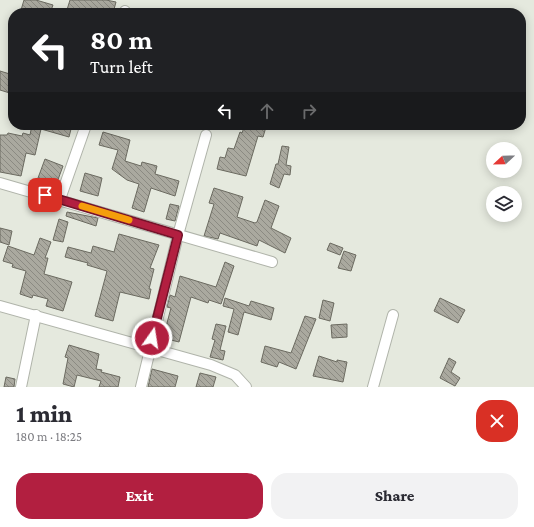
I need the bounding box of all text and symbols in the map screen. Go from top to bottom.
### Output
icon: left [24,24,76,76]
text: 80 m [90,24,152,55]
text: Turn left [90,57,153,77]
icon: left [214,100,236,122]
icon: ahead [256,100,278,122]
icon: right [298,100,320,122]
north arrow [486,142,522,178]
map controls [486,142,522,222]
pin [28,178,62,212]
icon: arrive [34,184,56,206]
button: layers [486,186,522,222]
position arrow [131,317,173,359]
text: 1 min [16,400,72,427]
button: close [476,400,518,442]
text: 180 m · 18:25 [16,429,82,444]
button: Exit [16,473,263,519]
button: Share [271,473,518,519]

